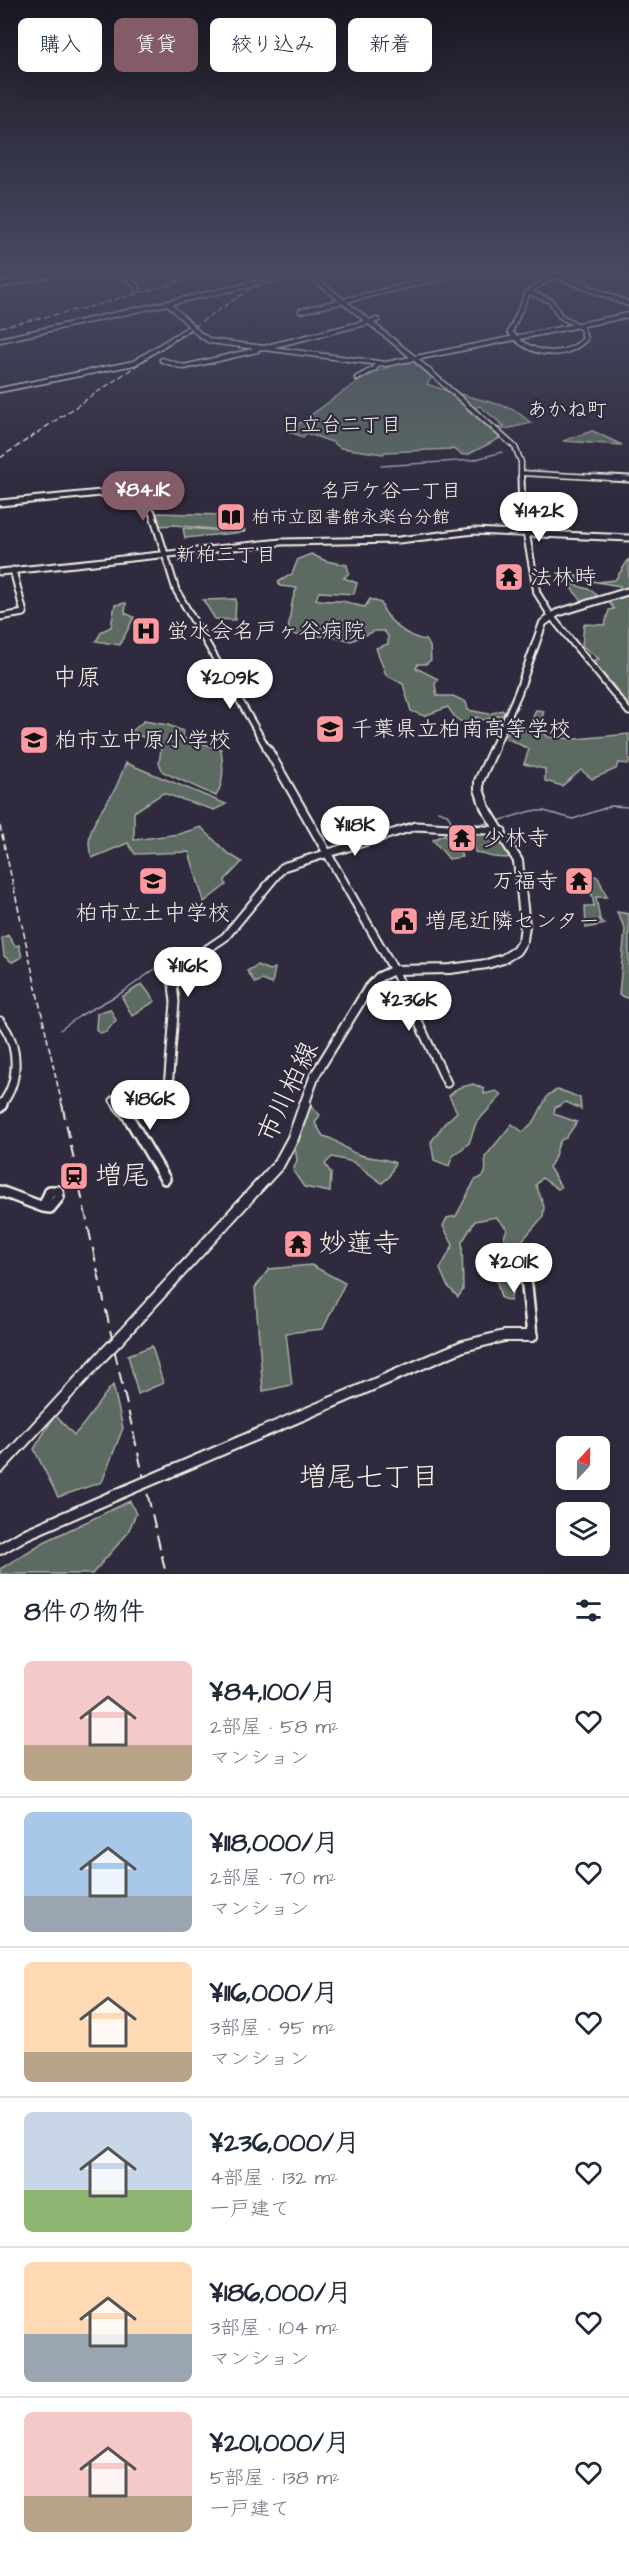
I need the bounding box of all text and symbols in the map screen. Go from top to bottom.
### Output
chip: 購入 [18,18,102,72]
chip: 賃貸 [114,18,198,72]
chip: 絞り込み [210,18,336,72]
chip: 新着 [348,18,432,72]
district label: あかね町 [527,396,607,424]
district label: 日立台二丁目 [281,411,401,439]
pin: ¥84.1K [94,471,192,522]
text: ¥84.1K [116,476,170,504]
district label: 名戸ケ谷一丁目 [321,477,461,505]
pin: ¥142K [497,492,581,543]
text: ¥142K [514,497,564,525]
library icon: 柏市立図書館永楽台分館 [215,501,247,533]
place label: 柏市立図書館永楽台分館 [252,505,450,530]
district label: 新柏三丁目 [176,541,276,569]
temple icon: 法林時 [493,561,525,593]
place label: 法林時 [530,562,596,593]
hospital icon: 蛍水会名戸ヶ谷病院 [130,615,162,647]
place label: 蛍水会名戸ヶ谷病院 [167,616,365,647]
pin: ¥209K [188,659,272,710]
district label: 中原 [53,661,101,695]
text: ¥209K [201,664,259,692]
school or university icon: 千葉県立柏南高等学校 [314,713,346,745]
place label: 千葉県立柏南高等学校 [351,714,571,745]
school or university icon: 柏市立中原小学校 [18,724,50,756]
place label: 柏市立中原小学校 [55,725,231,756]
pin: ¥118K [313,806,397,857]
text: ¥118K [335,811,375,839]
temple icon: 少林寺 [446,822,478,854]
place label: 少林寺 [483,823,549,854]
school or university icon: 柏市立土中学校 [137,865,169,897]
temple icon: 万福寺 [563,865,595,897]
place label: 万福寺 [492,866,558,897]
place label: 柏市立土中学校 [76,898,230,929]
public building icon: 増尾近隣センター [388,905,420,937]
place label: 増尾近隣センター [425,906,600,937]
pin: ¥116K [146,947,230,998]
text: ¥116K [168,952,208,980]
pin: ¥236K [367,981,451,1032]
text: ¥236K [381,986,437,1014]
street label: 市川柏線 [248,1035,328,1149]
pin: ¥186K [108,1080,192,1131]
text: ¥186K [125,1085,175,1113]
place label: 増尾 [95,1157,149,1195]
station icon: 増尾 [58,1160,90,1192]
place label: 妙蓮寺 [319,1225,400,1263]
temple icon: 妙蓮寺 [282,1228,314,1260]
pin: ¥201K [472,1243,556,1294]
text: ¥201K [489,1248,539,1276]
north arrow [556,1436,610,1490]
map controls [556,1436,610,1556]
district label: 増尾七丁目 [299,1458,439,1497]
button: layers [556,1502,610,1556]
text: 8件の物件 [24,1594,145,1630]
icon: filters [572,1594,605,1627]
text: ¥84,100/月 [210,1674,337,1710]
icon: home [72,1685,144,1757]
icon: heart [572,1705,605,1738]
text: 2部屋 · 58 m² [210,1713,338,1741]
text: マンション [210,1744,309,1772]
text: ¥118,000/月 [210,1825,339,1861]
icon: home [72,1836,144,1908]
icon: heart [572,1856,605,1889]
text: 2部屋 · 70 m² [210,1864,336,1892]
text: マンション [210,1895,309,1923]
text: ¥116,000/月 [210,1975,339,2011]
icon: home [72,1986,144,2058]
icon: heart [572,2006,605,2039]
text: 3部屋 · 95 m² [210,2014,336,2042]
text: マンション [210,2045,309,2073]
text: ¥236,000/月 [210,2125,360,2161]
icon: home [72,2136,144,2208]
icon: heart [572,2156,605,2189]
text: 4部屋 · 132 m² [210,2164,338,2192]
text: 一戸建て [210,2195,290,2223]
text: ¥186,000/月 [210,2275,352,2311]
icon: home [72,2286,144,2358]
icon: heart [572,2306,605,2339]
text: 3部屋 · 104 m² [210,2314,339,2342]
text: マンション [210,2345,309,2373]
text: ¥201,000/月 [210,2425,350,2461]
icon: home [72,2436,144,2508]
icon: heart [572,2456,605,2489]
text: 5部屋 · 138 m² [210,2464,340,2492]
text: 一戸建て [210,2495,290,2523]

